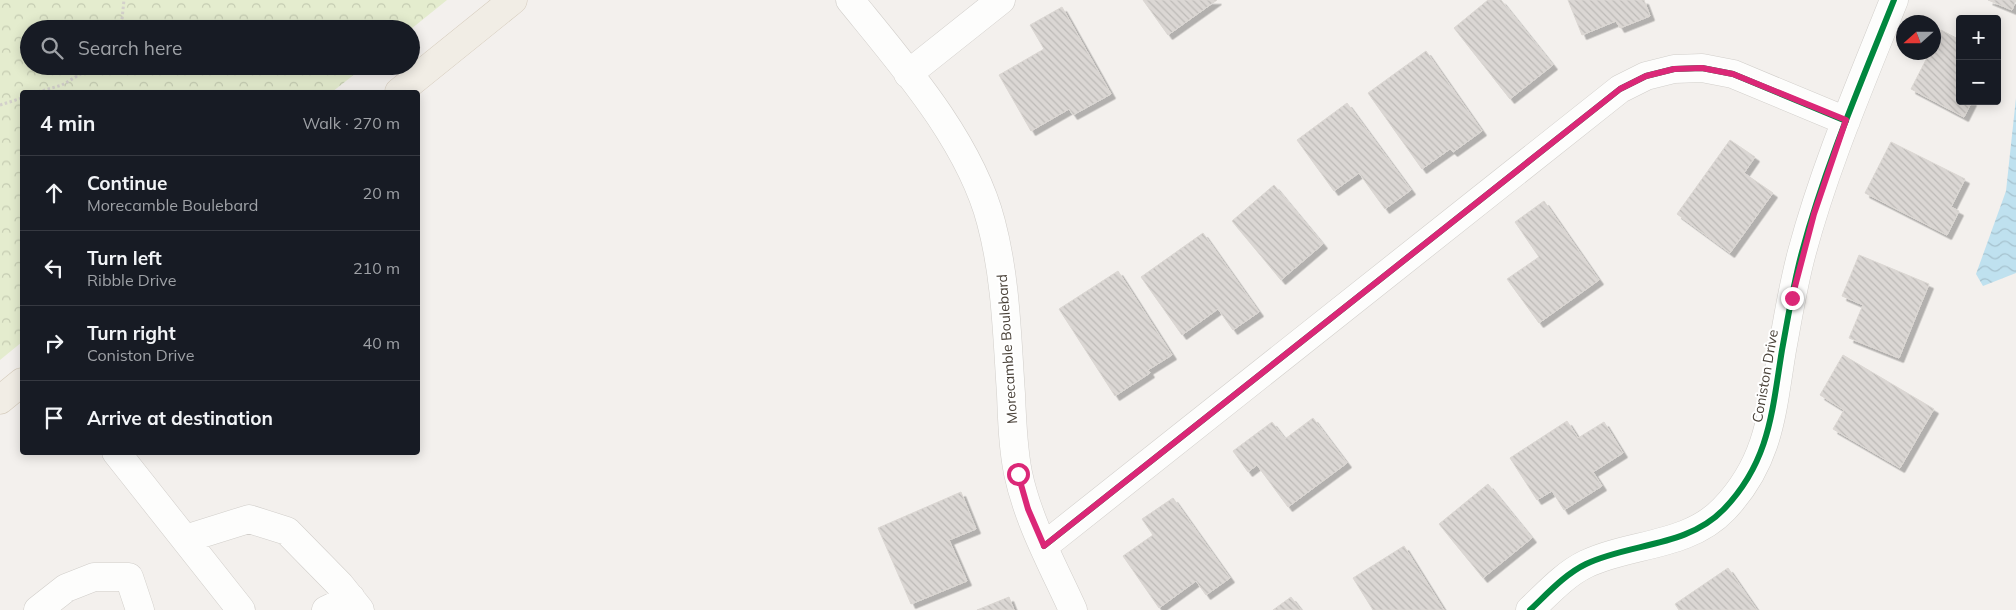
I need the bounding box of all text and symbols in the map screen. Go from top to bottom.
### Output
north arrow [1896,15,1941,60]
map controls [1956,15,2001,105]
button: + [1956,15,2001,60]
search box [20,20,420,75]
icon: search [38,34,66,62]
text: Search here [78,36,182,60]
button: − [1956,60,2001,105]
text: 4 min [40,110,95,136]
text: Walk · 270 m [302,113,400,133]
text: Continue [87,171,167,195]
icon: ahead [40,179,68,207]
text: 20 m [363,183,400,203]
text: Morecamble Boulebard [87,195,258,215]
text: Turn left [87,246,162,270]
icon: left [40,254,68,282]
text: 210 m [353,258,400,278]
text: Ribble Drive [87,270,176,290]
street label: Morecamble Boulebard [993,274,1021,424]
route end [1781,287,1804,310]
text: Turn right [87,321,176,345]
street label: Coniston Drive [1748,328,1782,424]
icon: right [40,329,68,357]
text: 40 m [363,333,400,353]
text: Coniston Drive [87,345,194,365]
icon: arrive [40,404,68,432]
text: Arrive at destination [87,406,273,430]
route start [1007,463,1030,486]

